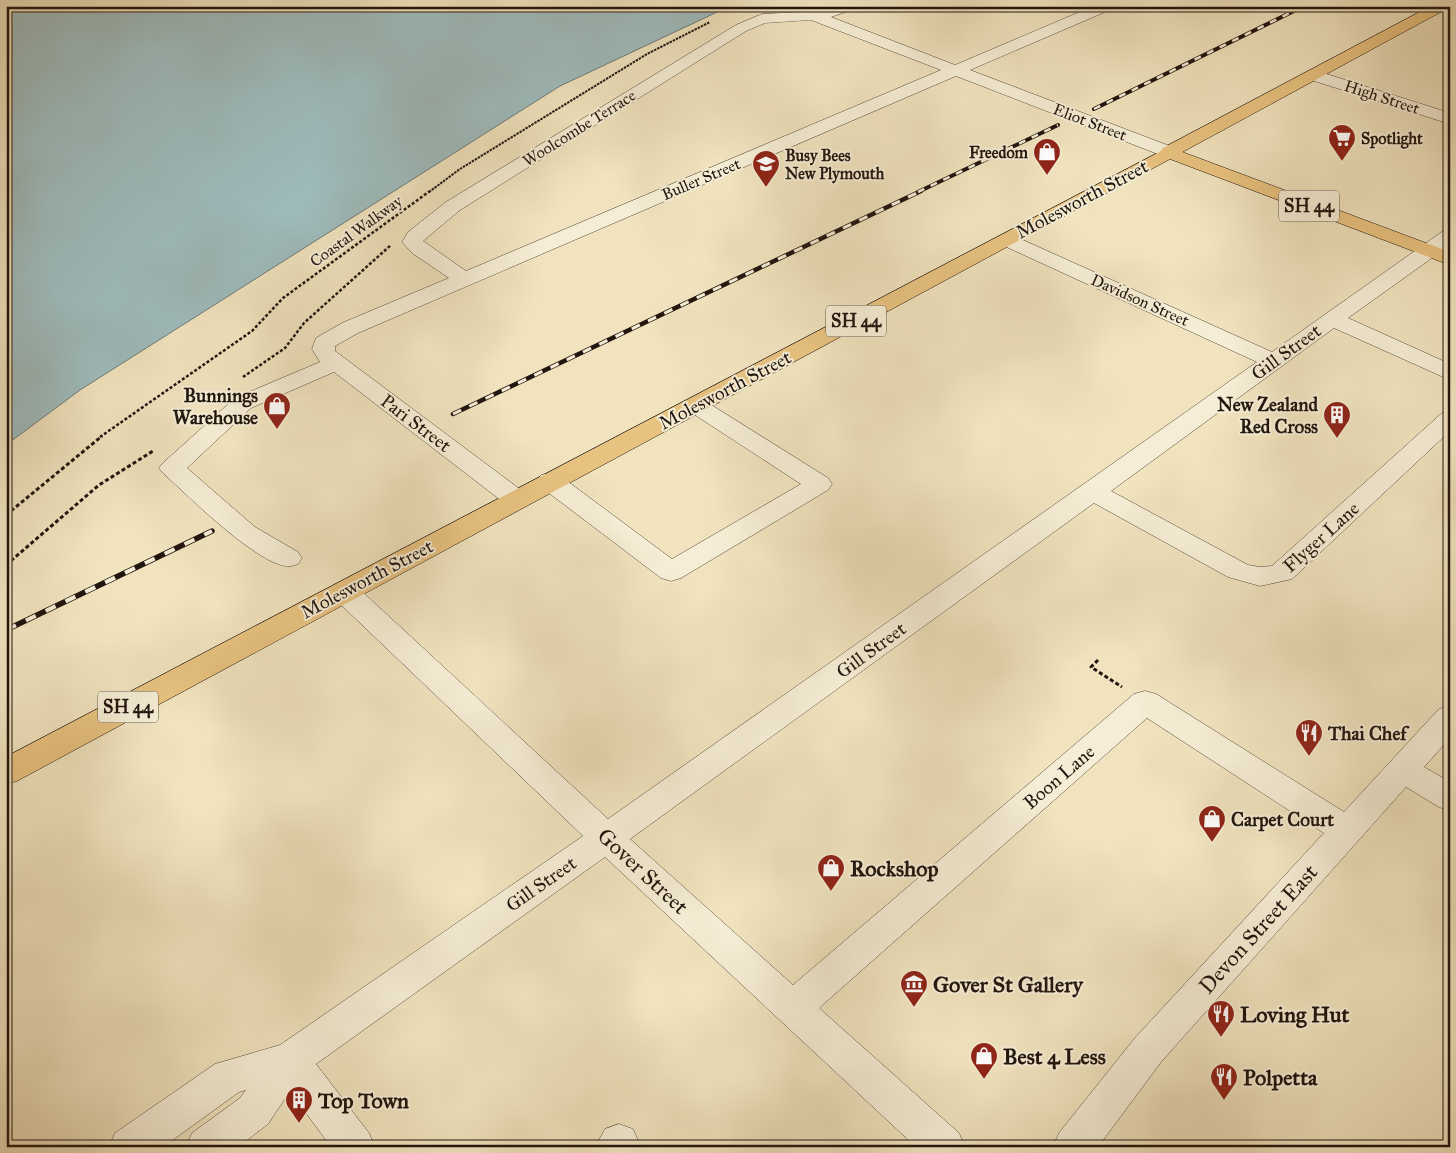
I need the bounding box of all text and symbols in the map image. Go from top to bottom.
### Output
street label: High Street [1342,76,1422,119]
street label: Woolcombe Terrace [519,85,639,170]
street label: Eliot Street [1051,99,1130,145]
supermarket icon: Spotlight [1327,123,1357,162]
place label: Spotlight [1361,129,1423,149]
shop icon: Freedom [1032,137,1062,176]
place label: Freedom [969,143,1029,162]
place label: Busy Bees New Plymouth [785,146,884,184]
school or university icon: Busy Bees New Plymouth [751,149,781,188]
street label: Buller Street [659,154,743,204]
street label: Molesworth Street [1012,154,1152,244]
road number: SH 44 [1279,190,1339,222]
street label: Coastal Walkway [306,191,406,271]
street label: Davidson Street [1088,270,1192,330]
road number: SH 44 [826,306,886,336]
street label: Gill Street [1247,319,1326,385]
street label: Molesworth Street [655,345,795,435]
place label: Bunnings Warehouse [173,384,258,429]
street label: Pari Street [376,389,456,457]
shop icon: Bunnings Warehouse [262,391,292,430]
place label: New Zealand Red Cross [1217,393,1318,438]
building icon: New Zealand Red Cross [1322,400,1352,439]
street label: Flyger Lane [1278,497,1365,578]
street label: Molesworth Street [297,534,437,624]
street label: Gill Street [832,617,911,683]
road number: SH 44 [98,692,158,722]
restaurant icon: Thai Chef [1294,718,1324,757]
place label: Thai Chef [1327,722,1410,745]
street label: Boon Lane [1019,740,1099,814]
shop icon: Carpet Court [1197,804,1227,843]
place label: Carpet Court [1231,808,1334,832]
street label: Gover Street [592,822,694,920]
street label: Gill Street [501,851,581,917]
shop icon: Rockshop [816,853,846,892]
place label: Rockshop [850,855,938,882]
street label: Devon Street East [1193,859,1323,999]
museum icon: Gover St Gallery [899,969,929,1008]
place label: Gover St Gallery [933,971,1084,998]
restaurant icon: Loving Hut [1206,999,1236,1038]
place label: Loving Hut [1240,1001,1349,1028]
shop icon: Best 4 Less [969,1041,999,1080]
place label: Best 4 Less [1003,1043,1106,1070]
restaurant icon: Polpetta [1209,1062,1239,1101]
place label: Polpetta [1243,1064,1318,1091]
building icon: Top Town [284,1085,314,1124]
place label: Top Town [317,1087,409,1114]

